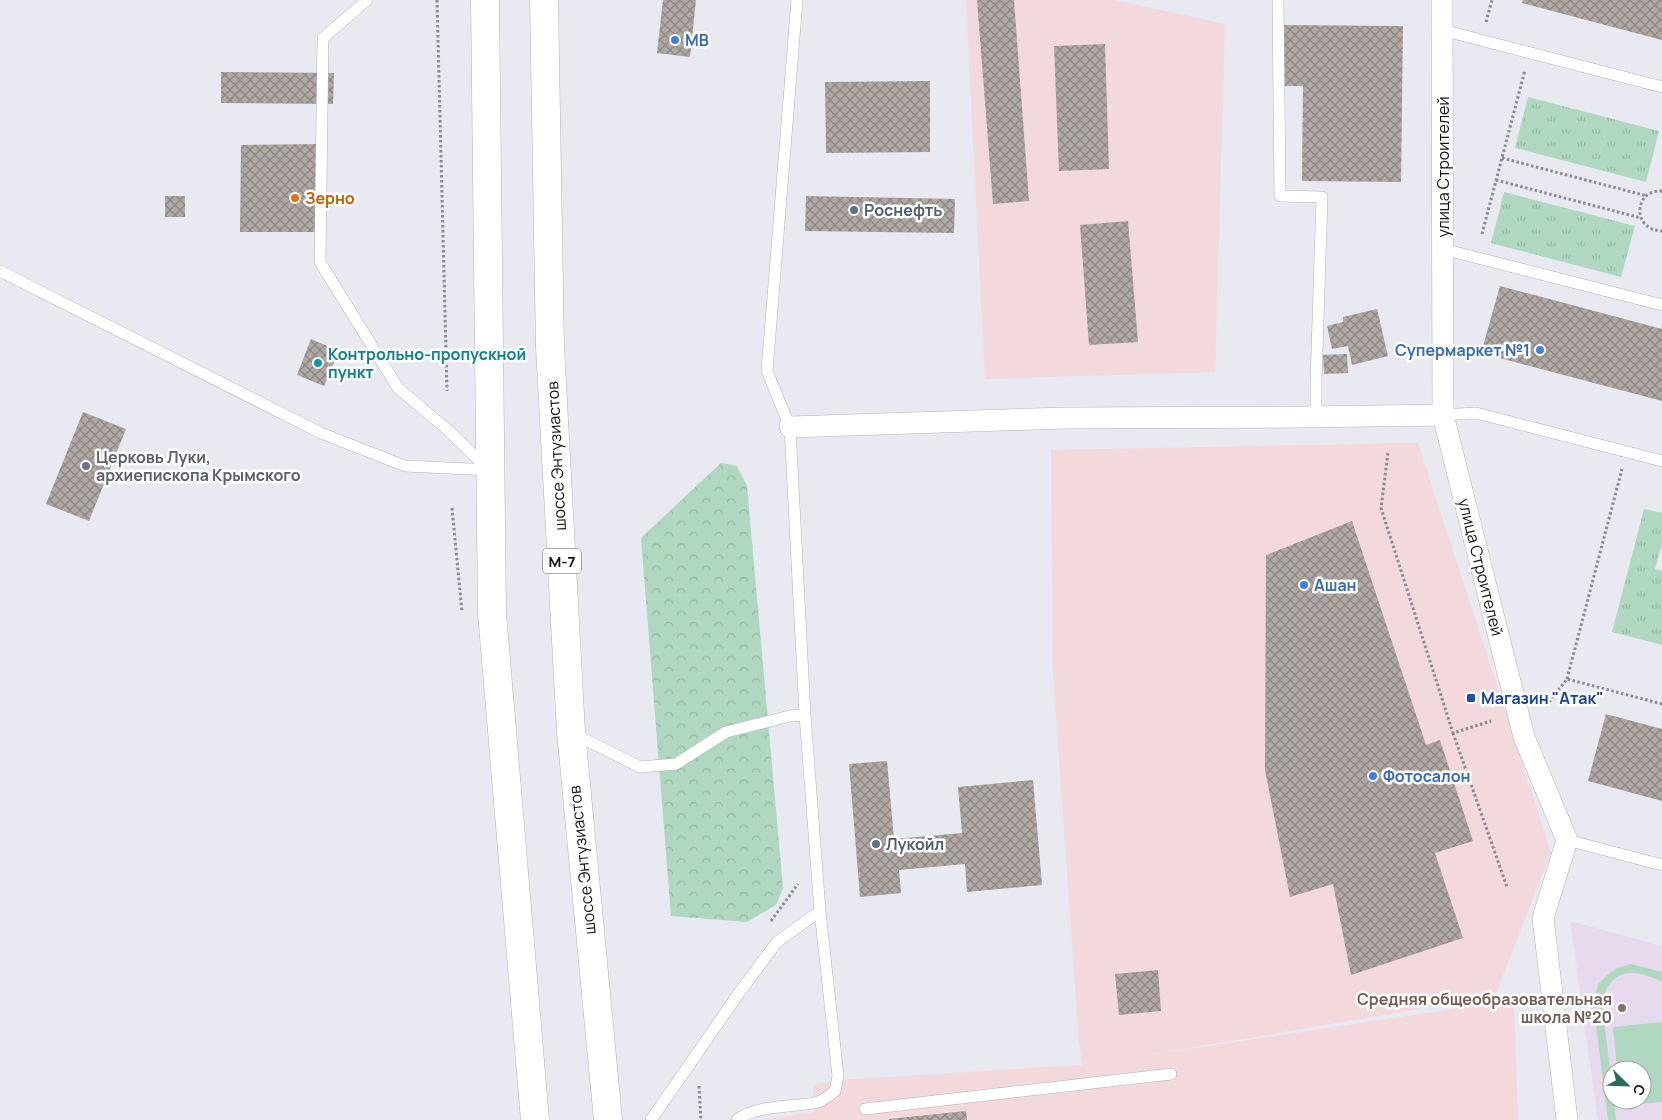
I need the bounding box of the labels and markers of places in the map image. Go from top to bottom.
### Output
place label: MB [685,29,709,51]
marker: MB [669,34,681,46]
place label: Зерно [305,187,355,209]
marker: Зерно [289,192,301,204]
place label: Роснефть [864,199,942,221]
marker: Роснефть [848,204,860,216]
place label: Супермаркет №1 [1395,339,1530,361]
place label: Контрольно-пропускной пункт [328,343,526,383]
marker: Супермаркет №1 [1534,344,1546,356]
marker: Контрольно-пропускной пункт [312,357,324,369]
place label: Церковь Луки, архиепископа Крымского [96,446,301,486]
marker: Церковь Луки, архиепископа Крымского [80,460,92,472]
place label: Ашан [1314,574,1357,596]
marker: Ашан [1298,579,1310,591]
place label: Магазин "Атак" [1481,687,1604,709]
marker: Магазин "Атак" [1465,692,1477,704]
place label: Фотосалон [1383,765,1471,787]
marker: Фотосалон [1367,770,1379,782]
place label: Лукойл [886,833,944,855]
marker: Лукойл [870,838,882,850]
place label: Средняя общеобразовательная школа №20 [1357,988,1612,1028]
marker: Средняя общеобразовательная школа №20 [1616,1002,1628,1014]

